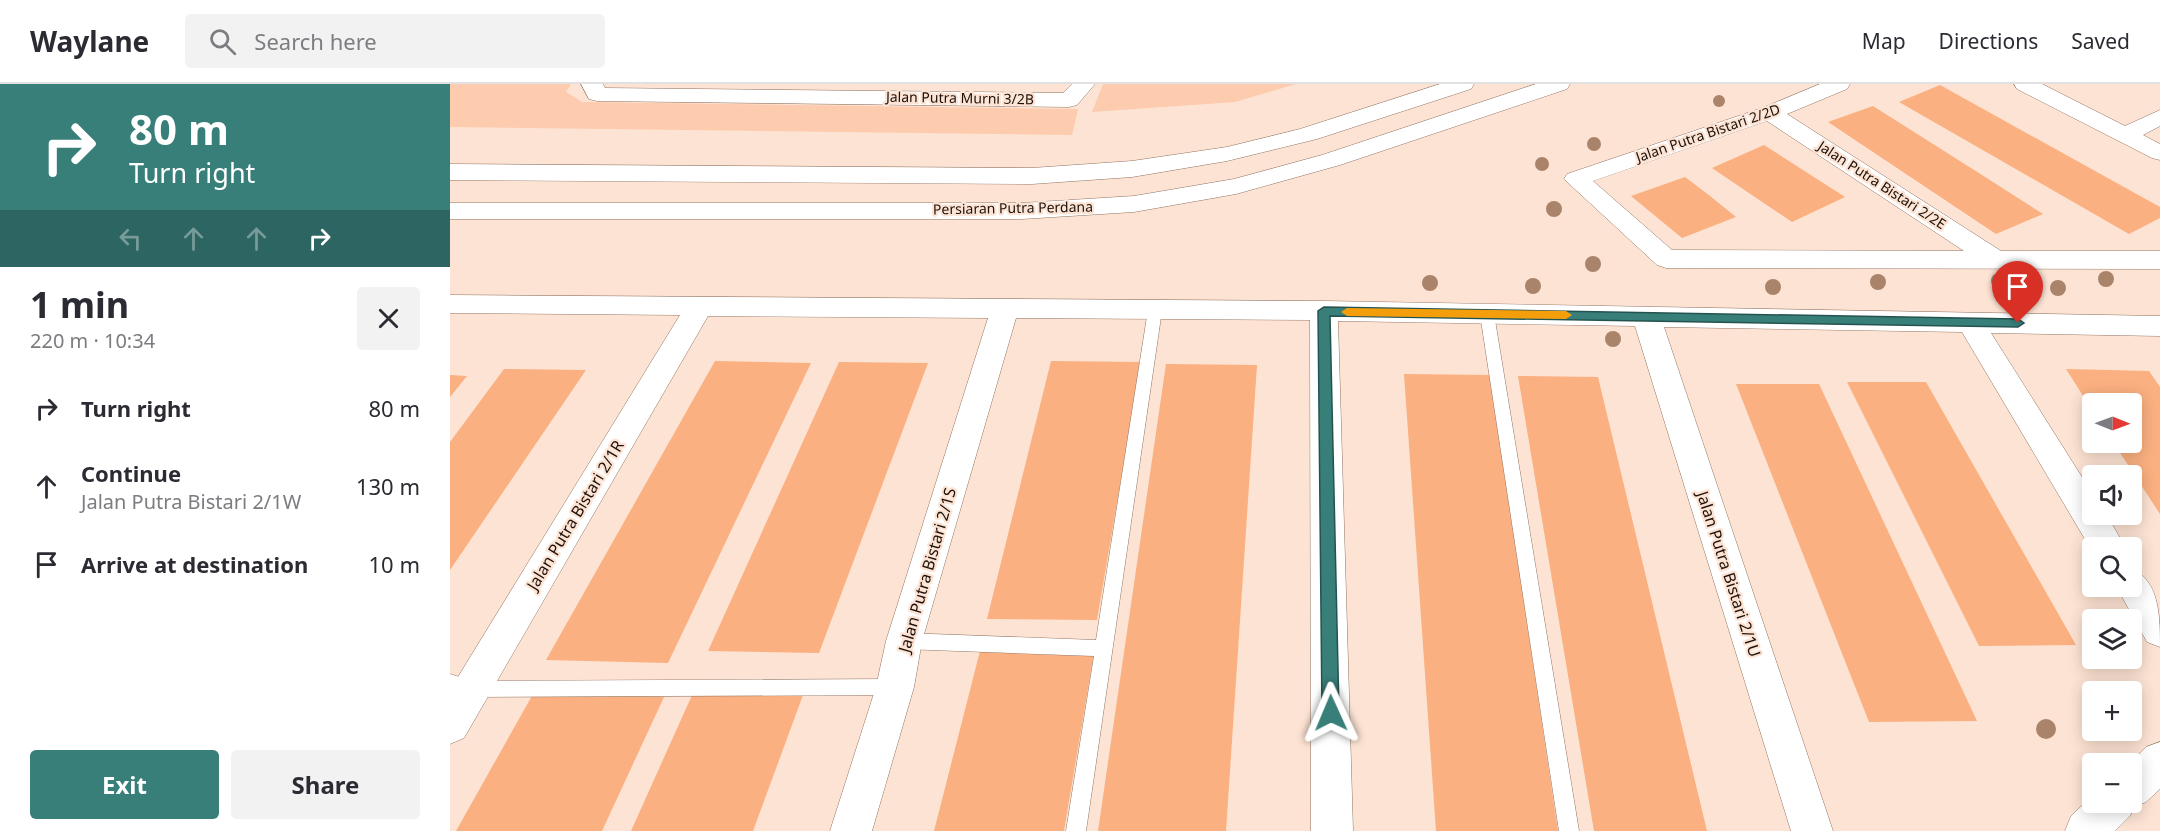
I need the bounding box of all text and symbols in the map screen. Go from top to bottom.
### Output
search box [185,14,605,68]
text: Waylane [30,22,149,60]
icon: search [206,25,239,58]
text: Search here [254,26,377,56]
text: Map [1862,27,1906,55]
text: Directions [1939,27,2038,55]
text: Saved [2071,27,2130,55]
street label: Jalan Putra Murni 3/2B [884,87,1034,108]
street label: Jalan Putra Bistari 2/2D [1631,99,1783,167]
text: 80 m [129,100,229,157]
icon: right [30,108,108,186]
street label: Jalan Putra Bistari 2/2E [1813,135,1950,233]
text: Turn right [129,154,255,191]
street label: Persiaran Putra Perdana [933,197,1093,218]
icon: left [114,222,147,255]
icon: ahead [177,222,210,255]
icon: ahead [240,222,273,255]
icon: right [303,222,336,255]
pin [1992,261,2043,323]
icon: arrive [2001,270,2034,303]
text: 1 min [30,280,129,329]
button: close [357,287,420,350]
text: 220 m · 10:34 [30,327,155,354]
icon: right [30,392,63,425]
text: Turn right [81,393,191,423]
text: 80 m [369,393,420,423]
north arrow [2082,393,2142,453]
map controls [2082,393,2142,813]
street label: Jalan Putra Bistari 2/1R [520,436,629,596]
text: Continue [81,458,181,488]
button: sound [2082,465,2142,525]
icon: ahead [30,470,63,503]
text: 130 m [356,471,420,501]
street label: Jalan Putra Bistari 2/1S [892,485,961,657]
street label: Jalan Putra Bistari 2/1U [1691,486,1766,660]
text: Jalan Putra Bistari 2/1W [81,488,301,515]
button: search [2082,537,2142,597]
icon: arrive [30,548,63,581]
text: Arrive at destination [81,549,308,579]
text: 10 m [369,549,420,579]
button: layers [2082,609,2142,669]
position arrow [1299,681,1363,745]
button: + [2082,681,2142,741]
button: Exit [30,750,219,819]
button: Share [231,750,420,819]
button: − [2082,753,2142,813]

